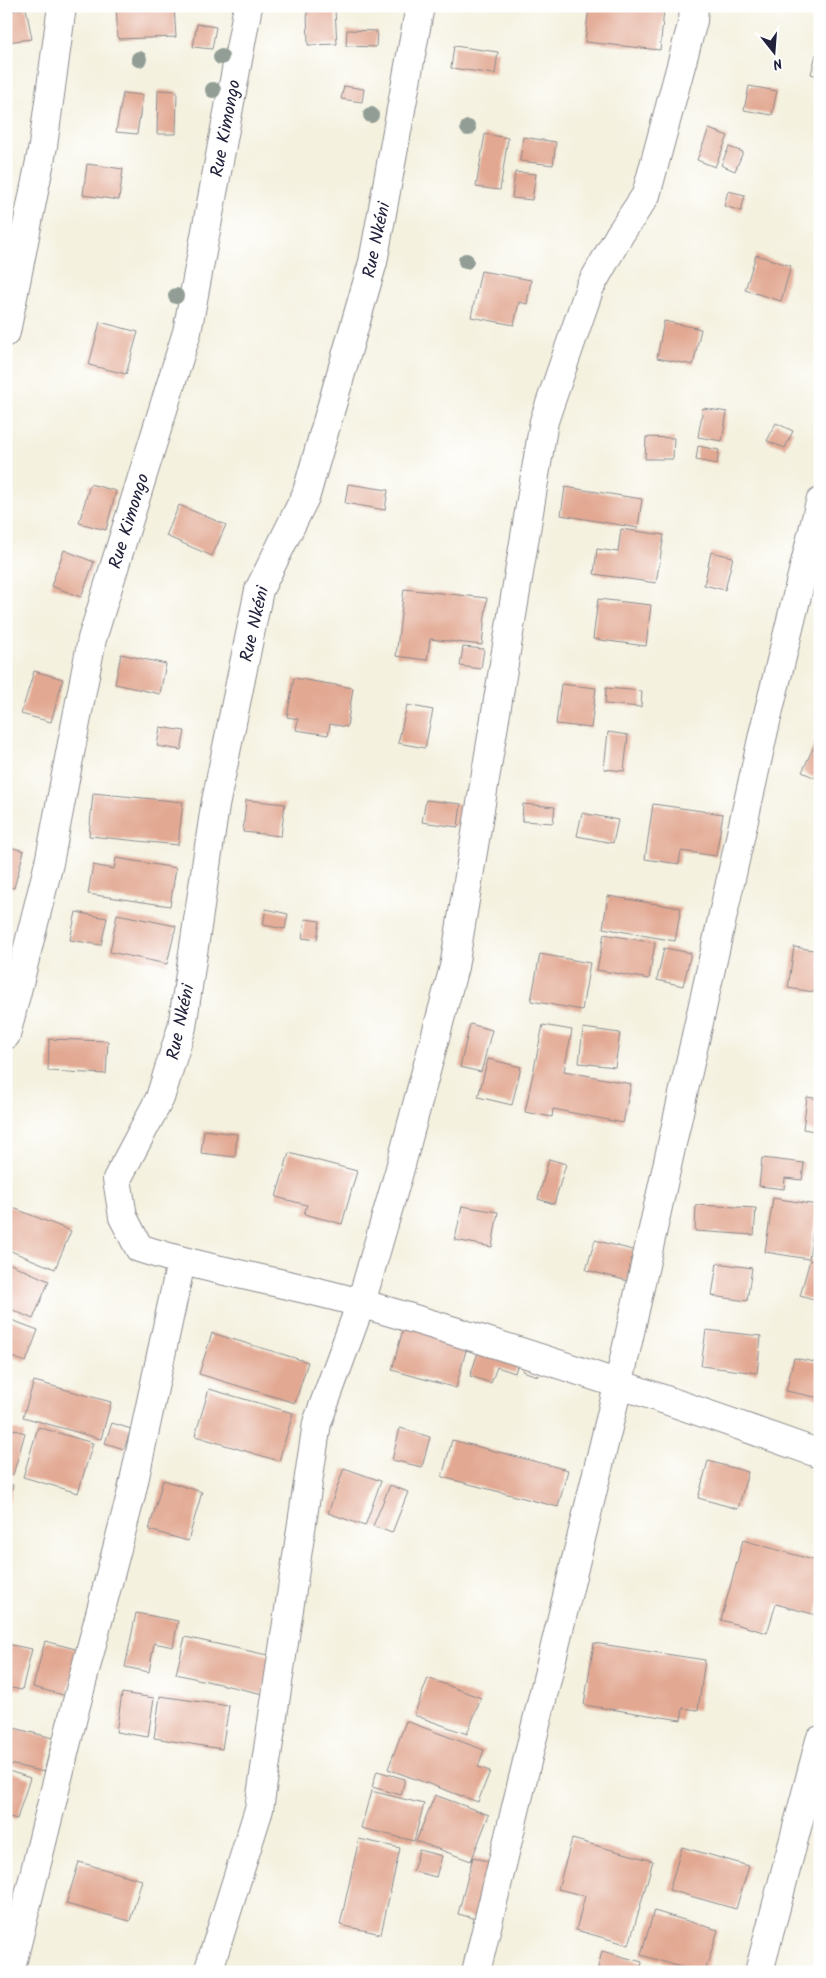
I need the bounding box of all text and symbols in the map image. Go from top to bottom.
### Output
north arrow [748,28,798,78]
text: N [770,52,785,75]
street label: Rue Kimongo [203,78,250,180]
street label: Rue Nkéni [355,199,400,281]
street label: Rue Kimongo [102,470,158,573]
street label: Rue Nkéni [233,583,278,665]
street label: Rue Nkéni [159,981,204,1063]

